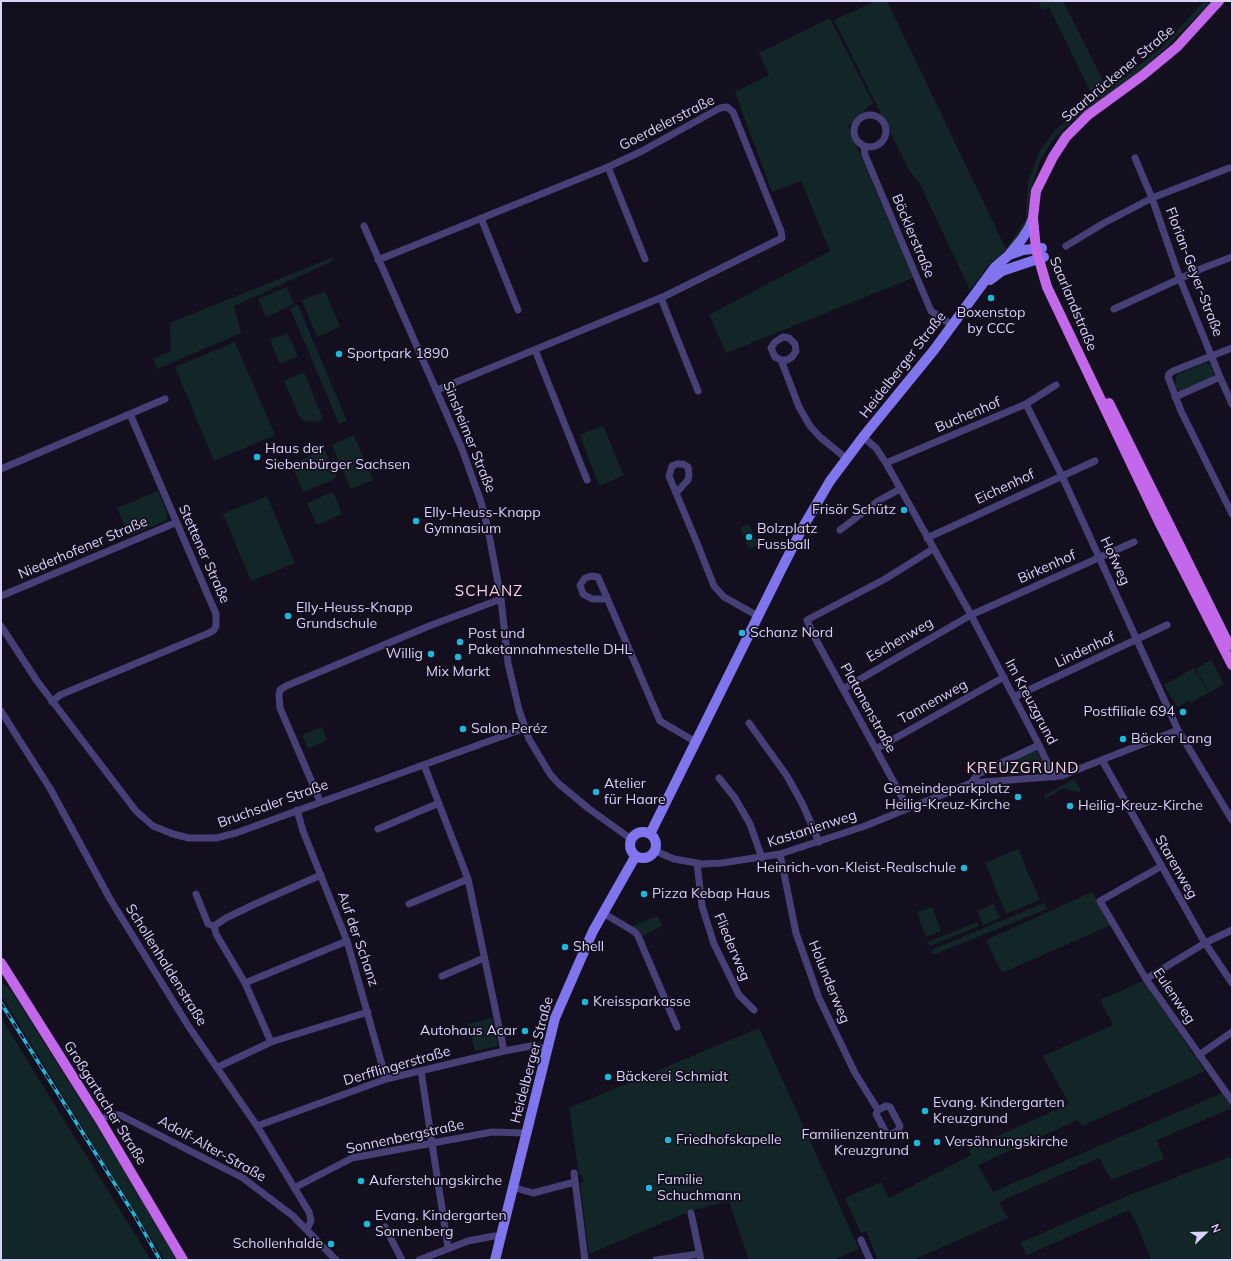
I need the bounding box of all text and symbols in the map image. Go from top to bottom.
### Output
street label: Saarbrückener Straße [1058,22,1178,126]
street label: Goerdelerstraße [617,92,717,154]
street label: Böcklerstraße [888,192,938,280]
street label: Florian-Geyer-Straße [1162,205,1226,339]
street label: Saarlandstraße [1046,254,1100,354]
marker: Boxenstop by CCC [986,293,996,303]
place label: Boxenstop by CCC [957,305,1025,338]
street label: Heidelberger Straße [856,308,950,422]
place label: Sportpark 1890 [347,346,449,362]
marker: Sportpark 1890 [334,349,344,359]
street label: Sinsheimer Straße [439,379,499,495]
street label: Buchenhof [933,394,1003,436]
place label: Haus der Siebenbürger Sachsen [265,441,410,474]
marker: Haus der Siebenbürger Sachsen [252,452,262,462]
street label: Eichenhof [973,466,1037,508]
street label: Stettener Straße [175,502,233,606]
place label: Frisör Schütz [812,502,896,518]
place label: Elly-Heuss-Knapp Gymnasium [424,505,541,538]
marker: Frisör Schütz [899,505,909,515]
street label: Niederhofener Straße [16,513,150,583]
marker: Elly-Heuss-Knapp Gymnasium [411,516,421,526]
place label: Bolzplatz Fussball [757,521,817,554]
marker: Bolzplatz Fussball [744,532,754,542]
street label: Hofweg [1097,534,1133,588]
street label: Birkenhof [1015,547,1079,587]
district label: SCHANZ [455,582,523,600]
place label: Elly-Heuss-Knapp Grundschule [296,600,413,632]
marker: Elly-Heuss-Knapp Grundschule [283,611,293,621]
street label: Eschenweg [864,614,936,666]
place label: Schanz Nord [750,625,833,641]
place label: Post und Paketannahmestelle DHL [468,626,632,658]
marker: Schanz Nord [737,628,747,638]
street label: Lindenhof [1052,629,1118,671]
marker: Post und Paketannahmestelle DHL [455,637,465,647]
place label: Willig [386,646,423,662]
marker: Willig [426,649,436,659]
marker: Mix Markt [453,652,463,662]
street label: Im Kreuzgrund [1001,656,1061,748]
street label: Platanenstraße [836,660,900,756]
place label: Mix Markt [426,664,490,680]
street label: Tannenweg [896,676,970,728]
place label: Postfiliale 694 [1084,704,1175,720]
marker: Postfiliale 694 [1178,707,1188,717]
place label: Salon Peréz [471,721,548,737]
marker: Salon Peréz [458,724,468,734]
place label: Bäcker Lang [1131,731,1212,747]
marker: Bäcker Lang [1118,734,1128,744]
district label: KREUZGRUND [966,759,1080,777]
street label: Bruchsaler Straße [215,776,331,832]
place label: Atelier für Haare [604,776,666,808]
place label: Gemeindeparkplatz Heilig-Kreuz-Kirche [883,781,1010,814]
marker: Atelier für Haare [591,787,601,797]
marker: Gemeindeparkplatz Heilig-Kreuz-Kirche [1013,792,1023,802]
place label: Heilig-Kreuz-Kirche [1078,798,1203,814]
marker: Heilig-Kreuz-Kirche [1065,801,1075,811]
street label: Kastanienweg [765,807,859,851]
street label: Starenweg [1151,832,1201,902]
place label: Heinrich-von-Kleist-Realschule [757,860,956,876]
marker: Heinrich-von-Kleist-Realschule [959,863,969,873]
place label: Pizza Kebap Haus [652,886,770,902]
street label: Auf der Schanz [334,889,382,989]
marker: Pizza Kebap Haus [639,889,649,899]
street label: Schollenhaldenstraße [122,901,210,1029]
street label: Fliederweg [710,911,754,983]
street label: Holunderweg [805,938,853,1026]
place label: Shell [573,939,604,955]
marker: Shell [560,942,570,952]
street label: Eulenweg [1149,965,1199,1027]
place label: Kreissparkasse [593,994,691,1010]
street label: Heidelberger Straße [507,995,557,1125]
marker: Kreissparkasse [580,997,590,1007]
place label: Autohaus Acar [420,1023,517,1039]
marker: Autohaus Acar [520,1026,530,1036]
street label: Großgartacher Straße [60,1038,150,1168]
street label: Derfflingerstraße [342,1043,452,1089]
place label: Bäckerei Schmidt [616,1069,728,1085]
marker: Bäckerei Schmidt [603,1072,613,1082]
place label: Evang. Kindergarten Kreuzgrund [933,1095,1065,1128]
marker: Evang. Kindergarten Kreuzgrund [920,1106,930,1116]
street label: Adolf-Alter-Straße [155,1112,269,1186]
street label: Sonnenbergstraße [345,1116,465,1158]
place label: Familienzentrum Kreuzgrund [802,1127,909,1160]
place label: Friedhofskapelle [676,1132,782,1148]
place label: Versöhnungskirche [945,1134,1068,1150]
marker: Friedhofskapelle [663,1135,673,1145]
marker: Versöhnungskirche [932,1137,942,1147]
marker: Familienzentrum Kreuzgrund [912,1138,922,1148]
place label: Familie Schuchmann [657,1172,741,1204]
place label: Auferstehungskirche [369,1173,502,1189]
marker: Auferstehungskirche [356,1176,366,1186]
marker: Familie Schuchmann [644,1183,654,1193]
place label: Evang. Kindergarten Sonnenberg [375,1208,507,1240]
north arrow [1185,1213,1225,1253]
marker: Evang. Kindergarten Sonnenberg [362,1219,372,1229]
text: N [1208,1222,1224,1235]
place label: Schollenhalde [233,1236,323,1252]
marker: Schollenhalde [326,1239,336,1249]

